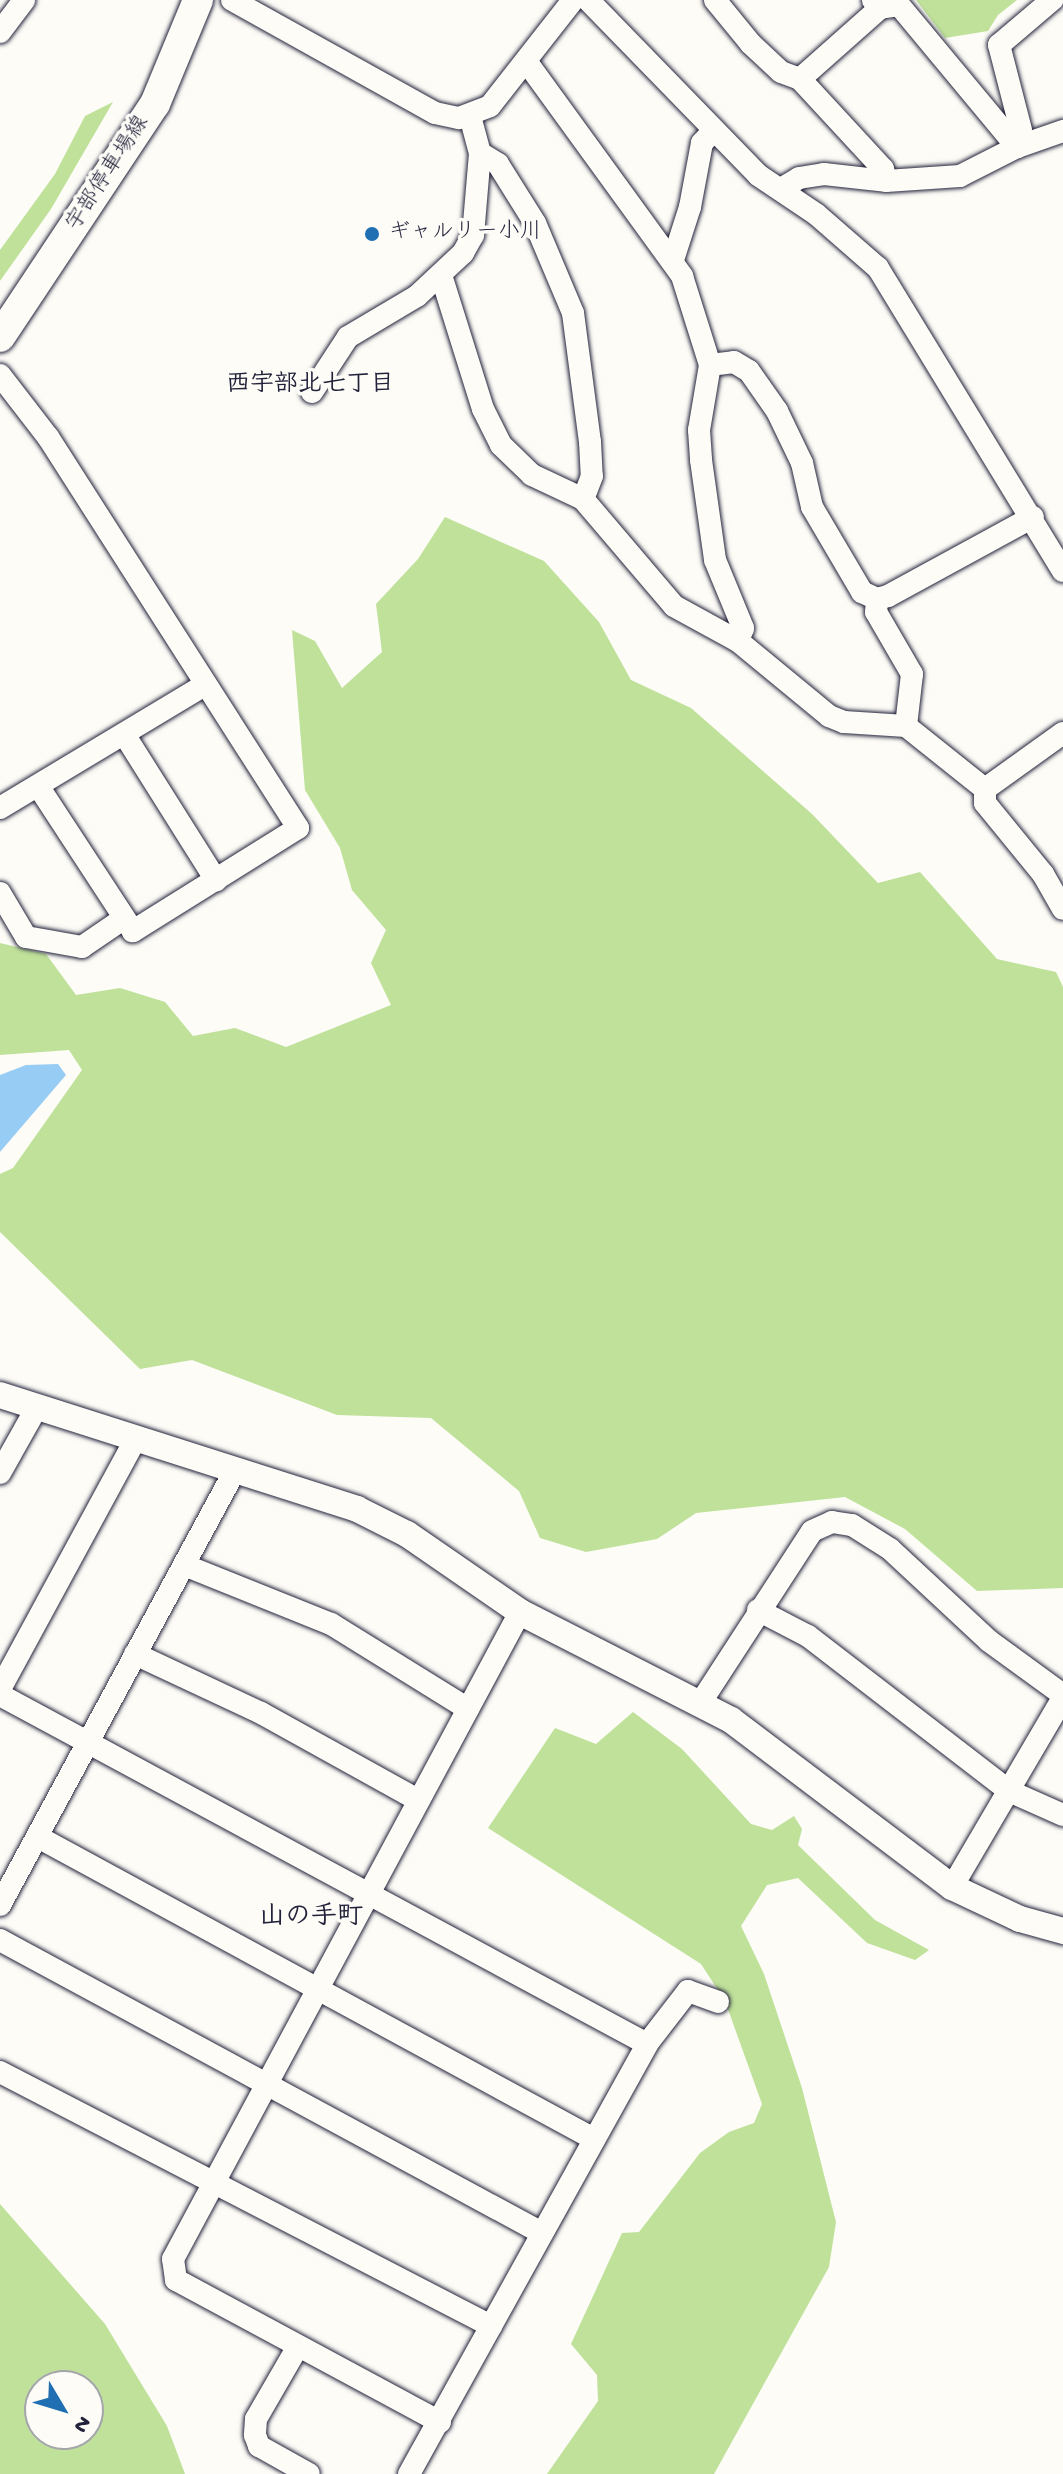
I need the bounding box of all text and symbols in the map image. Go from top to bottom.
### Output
street label: 宇部停車場線 [62,111,156,237]
place label: ギャルリー小川 [388,221,542,247]
marker: ギャルリー小川 [363,225,381,243]
district label: 西宇部北七丁目 [226,372,394,400]
district label: 山の手町 [259,1903,363,1935]
north arrow [24,2370,104,2450]
text: N [67,2410,96,2437]

